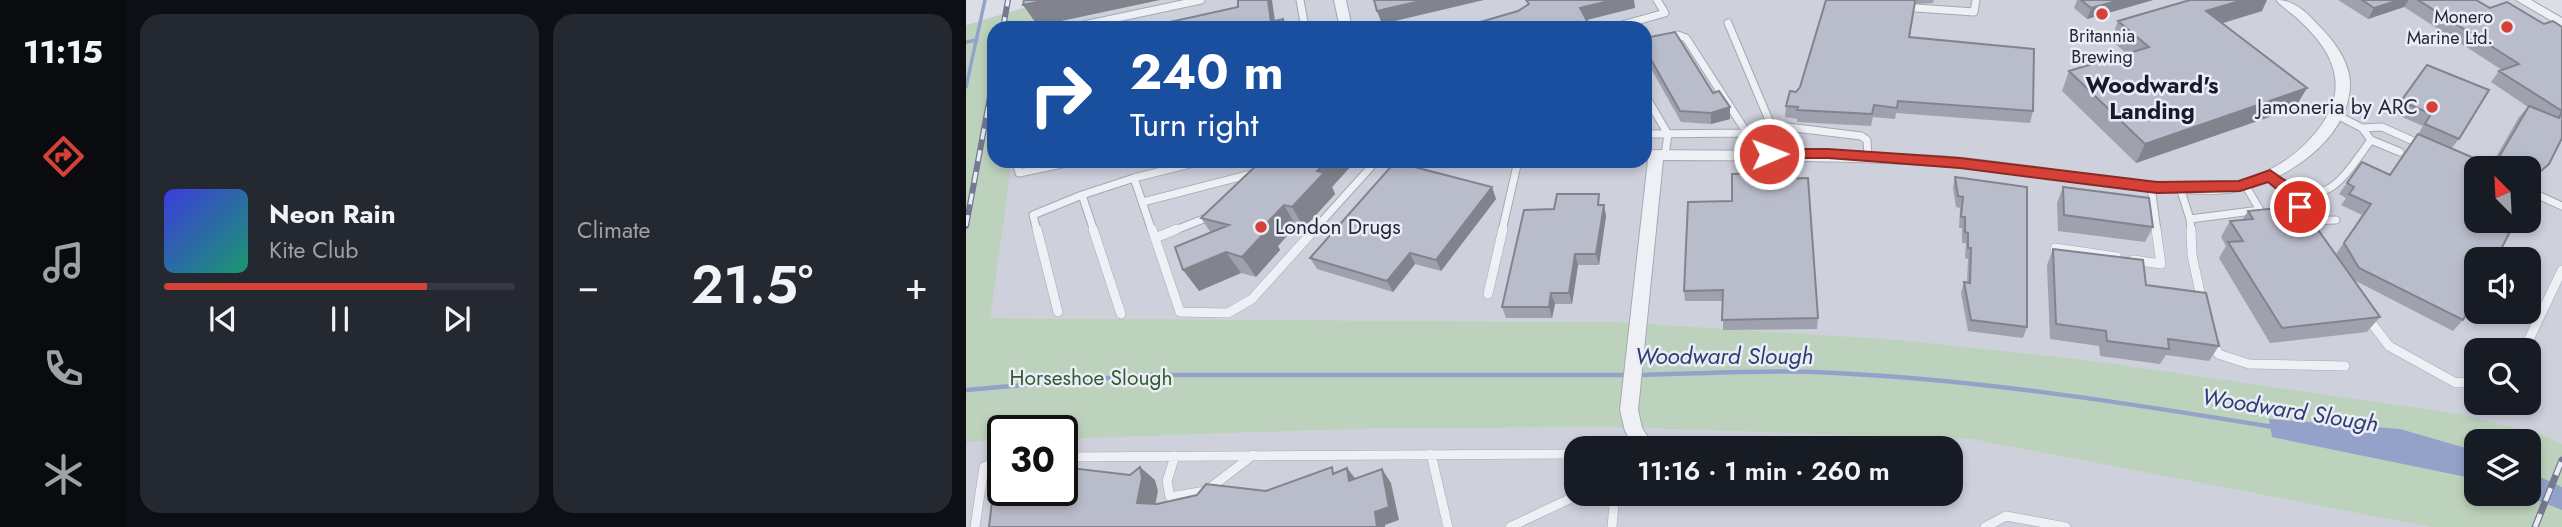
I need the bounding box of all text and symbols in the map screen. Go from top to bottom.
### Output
place label: Monero Marine Ltd. [2407,4,2493,51]
marker: Britannia Brewing [2094,6,2110,22]
marker: Monero Marine Ltd. [2499,19,2515,35]
place label: Britannia Brewing [2069,23,2135,70]
text: 11:15 [23,29,103,75]
text: 240 m [1130,37,1284,107]
icon: right [1015,49,1106,140]
district label: Woodward's Landing [2086,68,2218,128]
place label: Jamoneria by ARC [2254,92,2418,122]
marker: Jamoneria by ARC [2424,99,2440,115]
text: Turn right [1130,102,1259,148]
position arrow [1732,117,1806,191]
icon: directions [39,132,88,181]
north arrow [2464,156,2541,233]
map controls [2464,156,2541,506]
pin [2270,177,2330,237]
icon: arrive [2281,188,2319,226]
text: Neon Rain [269,195,396,233]
place label: London Drugs [1275,212,1401,242]
text: Climate [577,213,650,247]
marker: London Drugs [1253,219,1269,235]
text: Kite Club [269,233,358,267]
icon: music [39,238,88,287]
text: 21.5° [691,247,813,323]
button: sound [2464,247,2541,324]
text: − [577,258,599,313]
text: + [905,258,928,313]
icon: previous [204,300,242,338]
icon: pause [321,300,359,338]
icon: next [438,300,476,338]
button: search [2464,338,2541,415]
water label: Woodward Slough [1635,339,1813,373]
icon: phone [39,344,88,393]
park label: Horseshoe Slough [1010,363,1172,393]
water label: Woodward Slough [2199,379,2381,441]
speed limit sign: 30 [987,415,1078,506]
button: layers [2464,429,2541,506]
icon: climate [39,450,88,499]
text: 11:16 · 1 min · 260 m [1637,452,1890,490]

